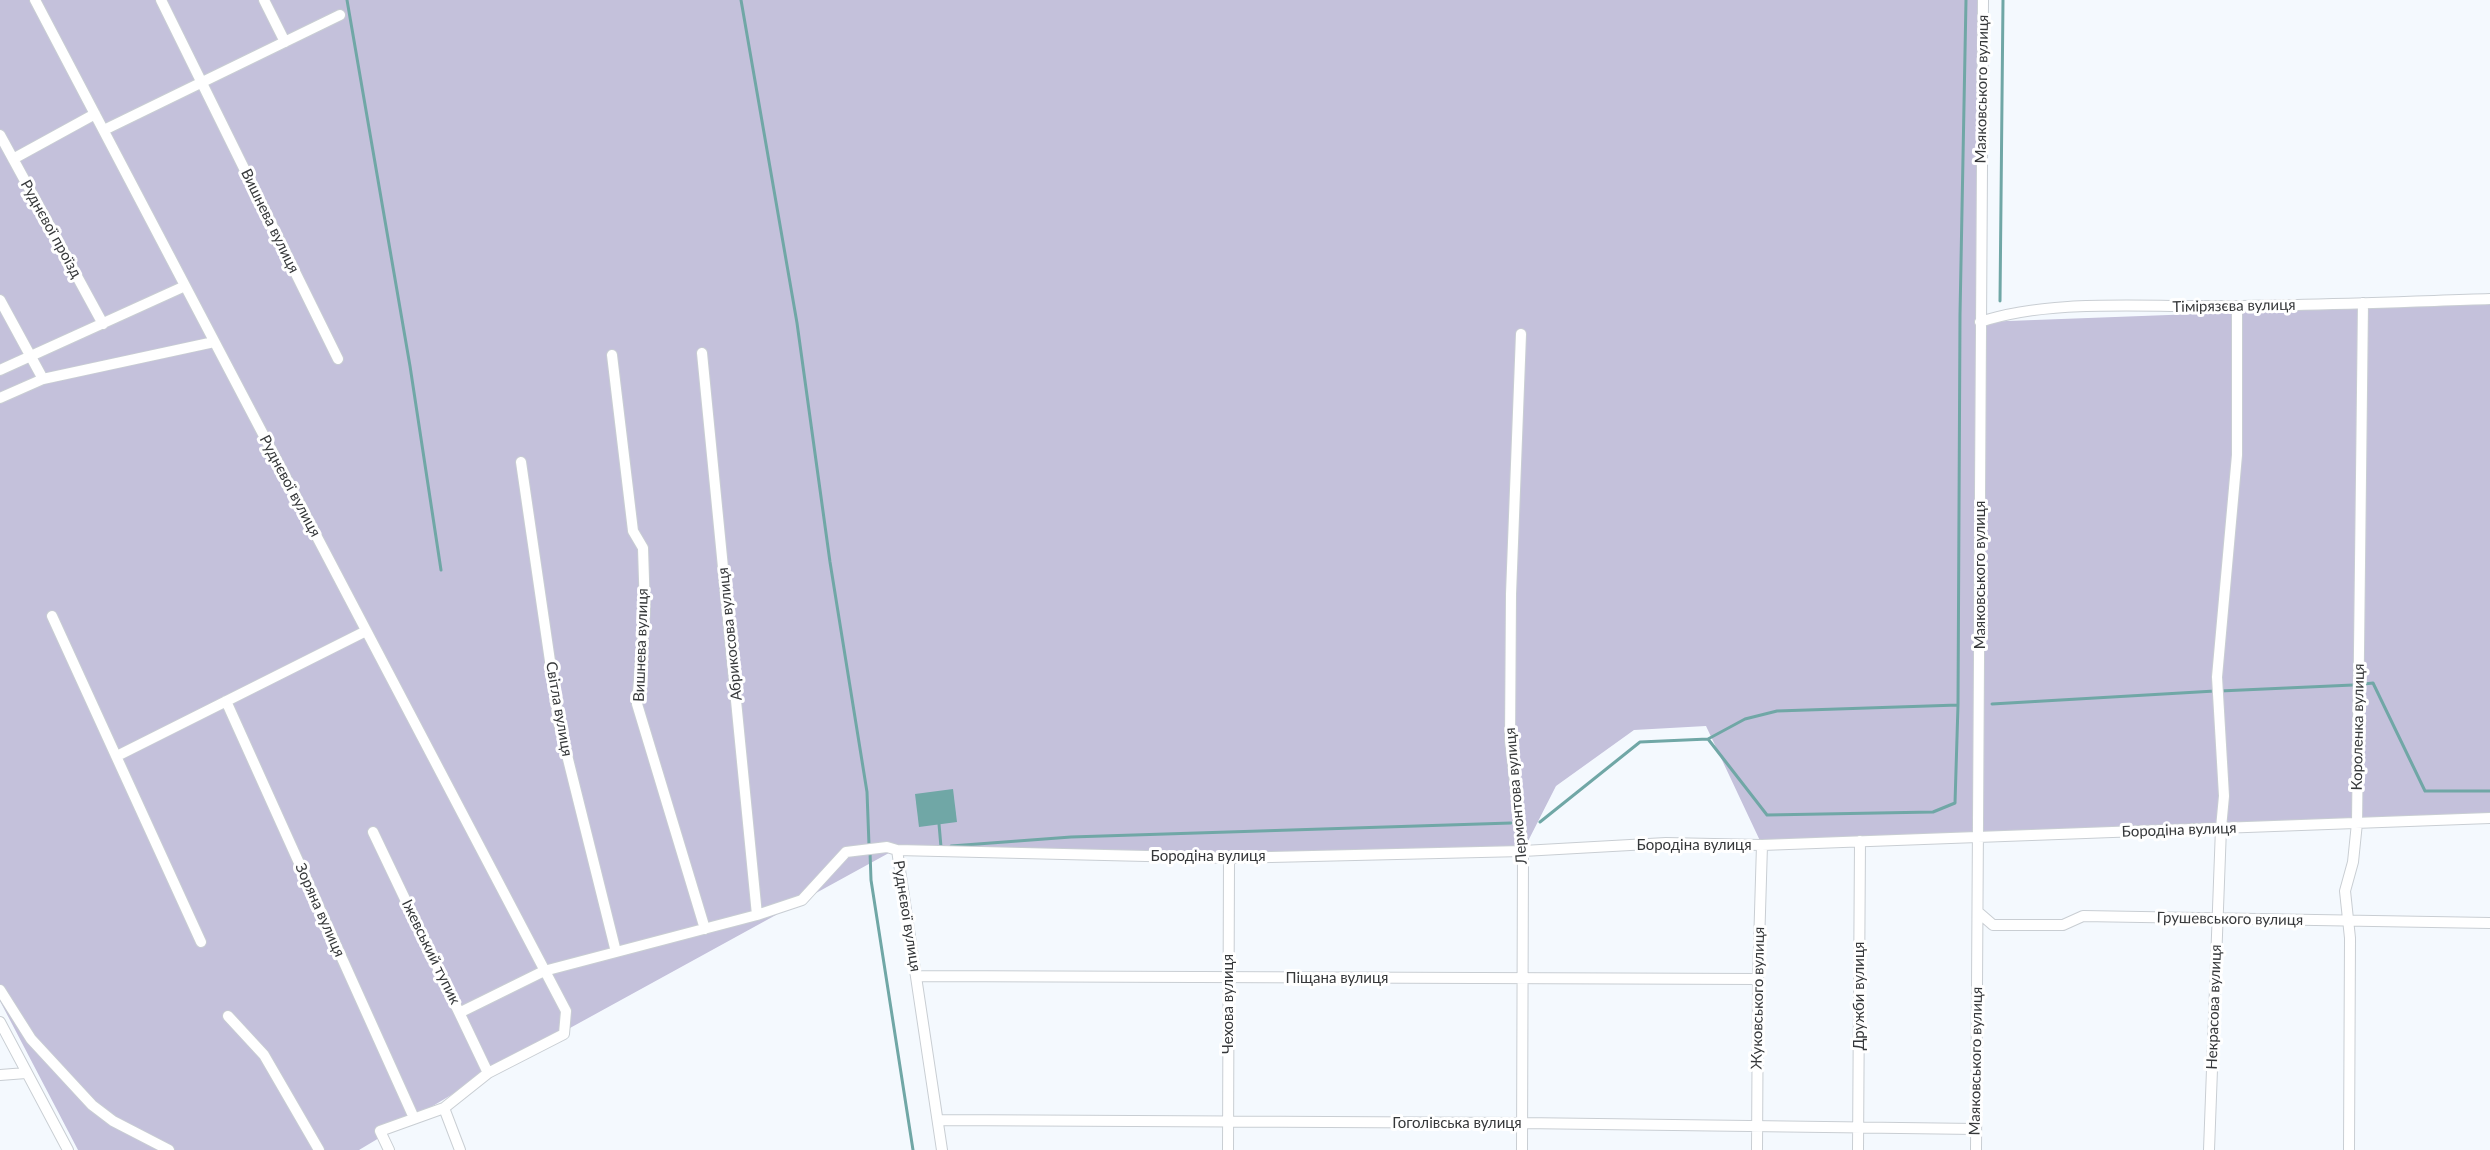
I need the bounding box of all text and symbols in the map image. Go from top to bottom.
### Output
street label: Маяковського вулиця [1972,15,1992,163]
street label: Вишнева вулиця [237,166,303,276]
street label: Руднєвої проїзд [17,177,85,281]
street label: Тімірязєва вулиця [2172,296,2296,316]
street label: Руднєвої вулиця [256,432,324,540]
street label: Маяковського вулиця [1971,501,1989,649]
street label: Абрикосова вулиця [714,566,746,702]
street label: Вишнева вулиця [630,588,652,702]
street label: Світла вулиця [542,660,576,758]
street label: Короленка вулиця [2348,663,2368,791]
street label: Лермонтова вулиця [1501,727,1531,865]
street label: Бородіна вулиця [2121,819,2237,841]
street label: Бородіна вулиця [1636,836,1752,854]
street label: Бородіна вулиця [1150,847,1266,865]
street label: Руднєвої вулиця [889,859,925,973]
street label: Зоряна вулиця [291,860,349,960]
street label: Іжевський тупик [398,897,464,1007]
street label: Грушевського вулиця [2157,909,2303,929]
street label: Жуковського вулиця [1748,927,1768,1069]
street label: Дружби вулиця [1850,942,1868,1050]
street label: Некрасова вулиця [2203,944,2225,1070]
street label: Чехова вулиця [1219,954,1237,1054]
street label: Піщана вулиця [1286,969,1388,987]
street label: Маяковського вулиця [1966,987,1986,1135]
street label: Гоголівська вулиця [1392,1114,1522,1132]

